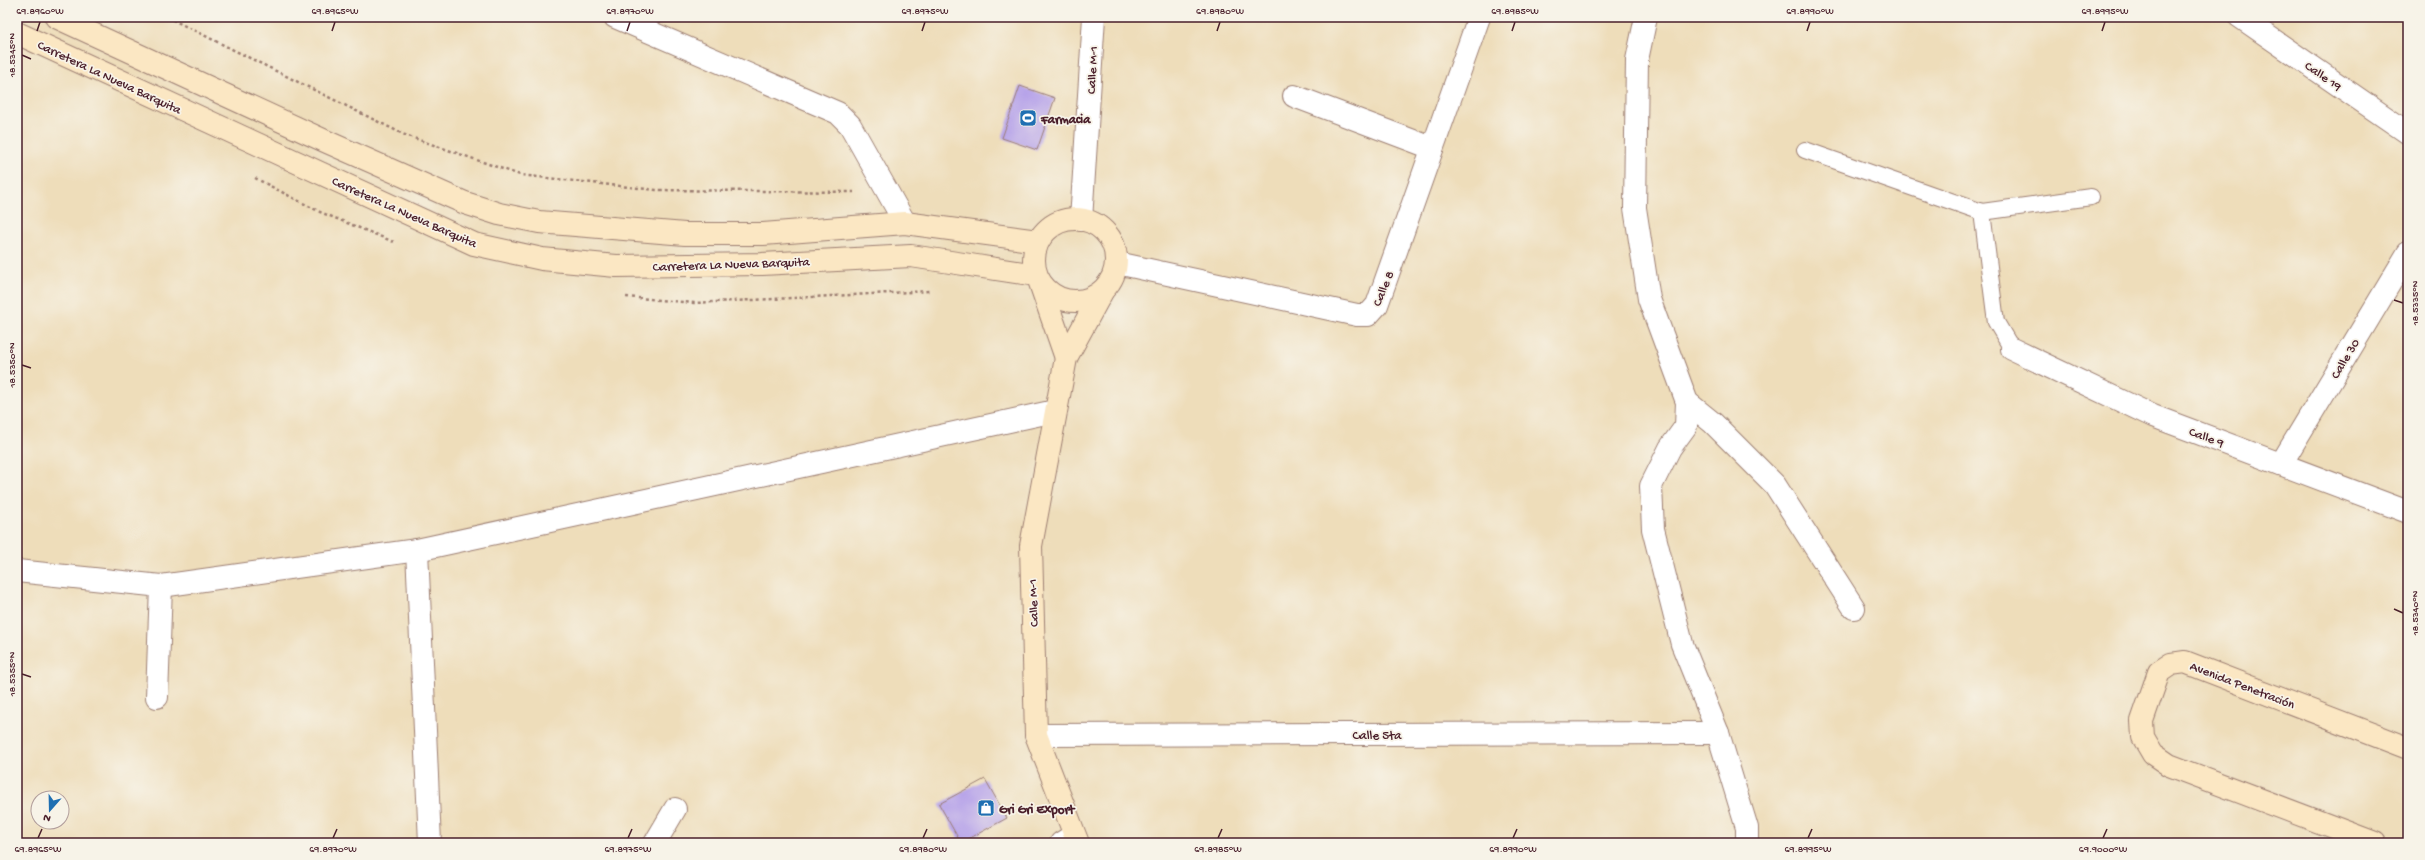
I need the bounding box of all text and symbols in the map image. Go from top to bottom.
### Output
text: 69.8960°W [16,6,64,18]
text: 69.8965°W [311,6,359,18]
text: 69.8970°W [606,6,654,18]
text: 69.8975°W [901,6,949,18]
text: 69.8980°W [1196,6,1244,18]
text: 69.8985°W [1491,6,1539,18]
text: 69.8990°W [1786,6,1834,18]
text: 69.8995°W [2082,6,2129,18]
text: 18.5345°N [7,32,19,78]
street label: Carretera La Nueva Barquita [35,38,184,119]
street label: Calle M-1 [1085,46,1102,95]
street label: Calle 19 [2301,59,2344,95]
sports icon: Farmacia [1018,108,1038,128]
place label: Farmacia [1040,113,1091,128]
street label: Carretera La Nueva Barquita [329,174,480,252]
street label: Carretera La Nueva Barquita [652,255,811,276]
street label: Calle 8 [1370,269,1398,309]
text: 18.5335°N [2410,280,2422,326]
street label: Calle 30 [2328,336,2364,382]
text: 18.5350°N [7,342,19,389]
street label: Calle 9 [2186,425,2226,452]
street label: Calle M-1 [1026,579,1043,627]
text: 18.5340°N [2410,590,2422,636]
text: 18.5355°N [7,651,19,697]
street label: Avenida Penetración [2188,659,2297,714]
street label: Calle 5ta [1352,729,1402,744]
north arrow [30,790,70,830]
shop icon: Gri Gri Export [976,798,996,818]
place label: Gri Gri Export [999,803,1076,819]
text: N [42,811,53,824]
text: 69.8965°W [14,844,62,856]
text: 69.8970°W [309,844,357,856]
text: 69.8975°W [604,844,652,856]
text: 69.8980°W [899,844,947,856]
text: 69.8985°W [1194,844,1242,856]
text: 69.8990°W [1489,844,1537,856]
text: 69.8995°W [1785,844,1832,856]
text: 69.9000°W [2079,844,2128,856]

